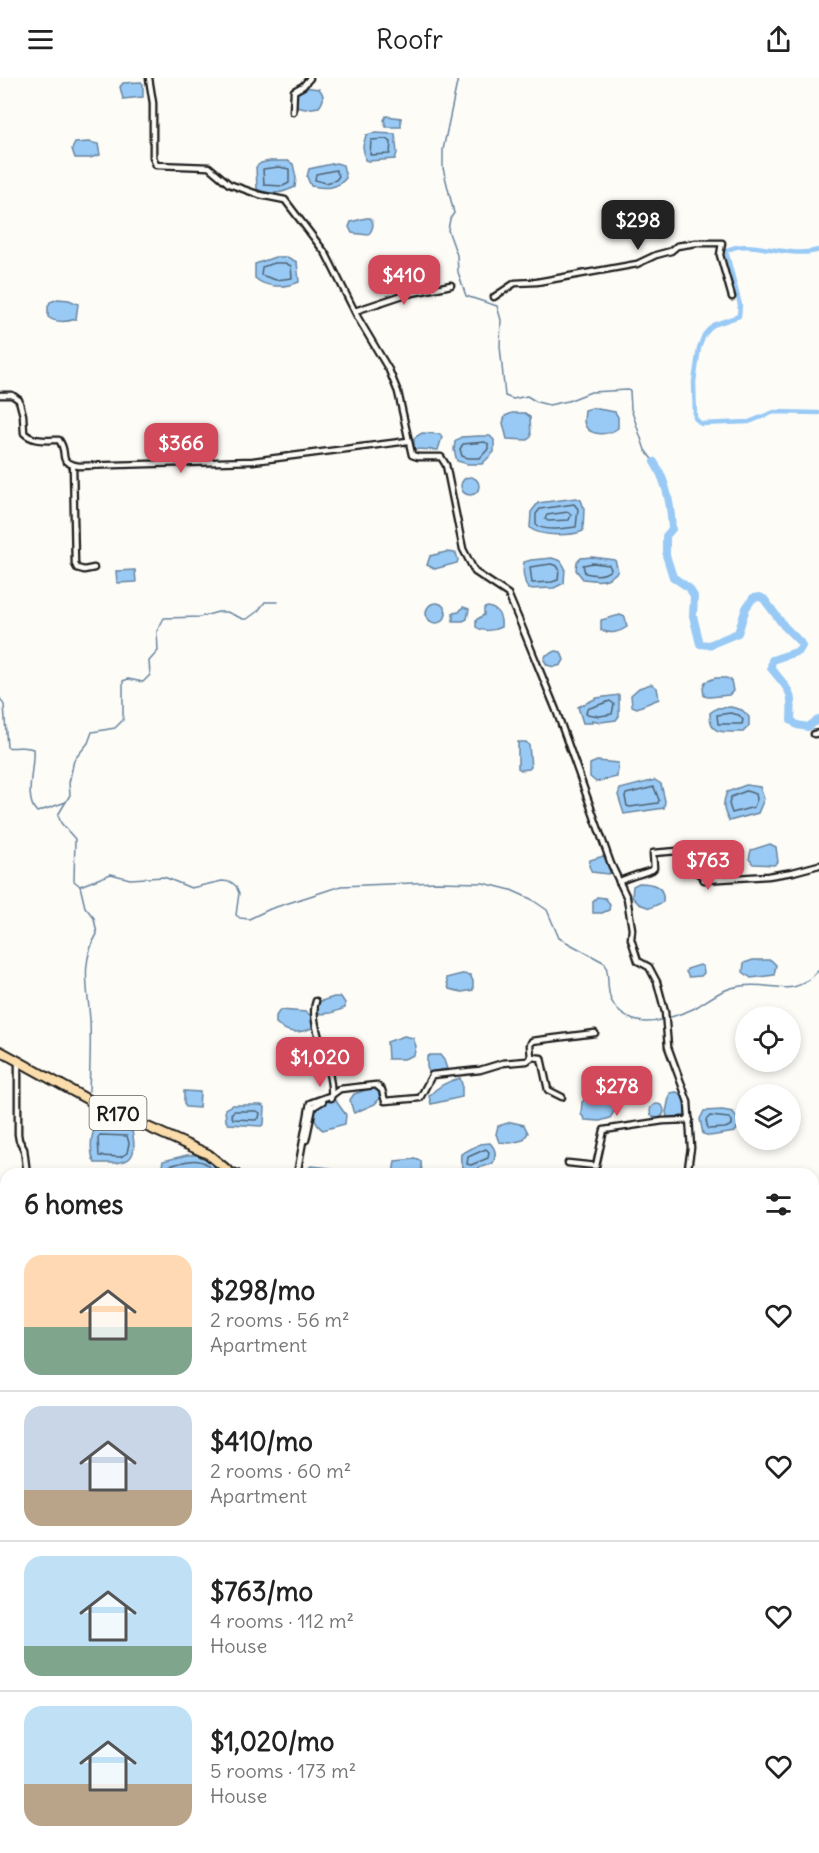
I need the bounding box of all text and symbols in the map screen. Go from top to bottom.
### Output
text: Roofr [376,22,443,56]
icon: menu [24,23,57,56]
icon: share [762,23,795,56]
pin: $298 [602,200,674,251]
text: $298 [615,207,661,232]
pin: $410 [368,255,440,306]
text: $410 [382,262,426,287]
pin: $366 [145,423,217,474]
text: $366 [158,430,204,455]
pin: $763 [672,840,744,891]
text: $763 [686,847,730,872]
map controls [735,1006,801,1150]
button: locate [735,1006,801,1072]
pin: $1,020 [271,1037,369,1088]
text: $1,020 [290,1044,350,1069]
pin: $278 [581,1066,653,1117]
text: $278 [595,1073,639,1098]
button: layers [735,1084,801,1150]
road number: R170 [90,1096,146,1130]
text: 6 homes [24,1188,123,1221]
icon: filters [762,1188,795,1221]
text: $298/mo [210,1274,315,1307]
icon: home [72,1279,144,1351]
icon: heart [762,1299,795,1332]
text: 2 rooms · 56 m² [210,1307,350,1332]
text: Apartment [210,1332,307,1357]
text: $410/mo [210,1425,313,1458]
icon: home [72,1430,144,1502]
icon: heart [762,1450,795,1483]
text: 2 rooms · 60 m² [210,1458,351,1483]
text: Apartment [210,1483,307,1508]
text: $763/mo [210,1575,313,1608]
icon: home [72,1580,144,1652]
icon: heart [762,1600,795,1633]
text: 4 rooms · 112 m² [210,1608,354,1633]
text: House [210,1633,267,1658]
text: $1,020/mo [210,1725,334,1758]
icon: home [72,1730,144,1802]
icon: heart [762,1750,795,1783]
text: 5 rooms · 173 m² [210,1758,356,1783]
text: House [210,1783,267,1808]

